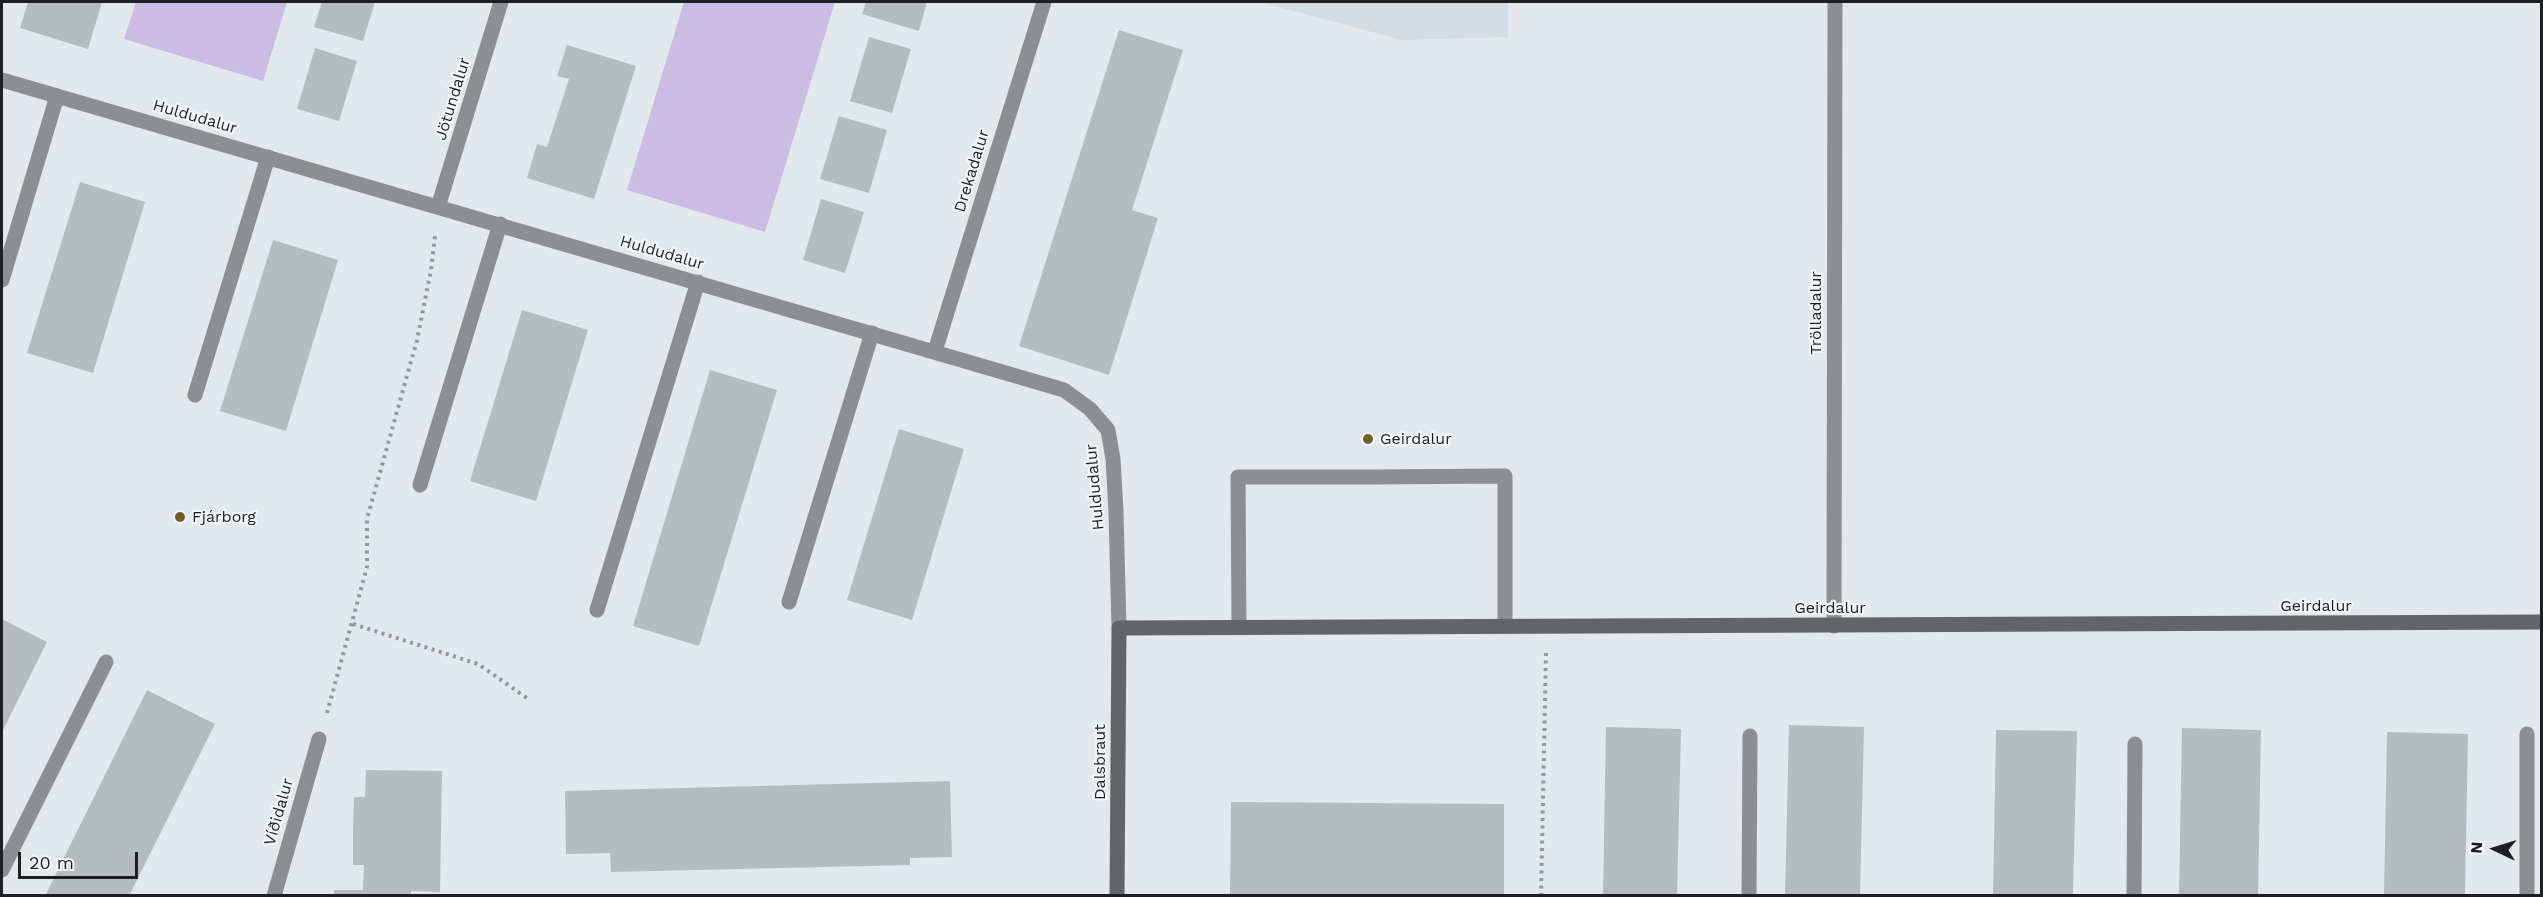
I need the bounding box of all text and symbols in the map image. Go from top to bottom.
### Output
street label: Jötundalur [431,55,475,143]
street label: Huldudalur [151,96,239,138]
street label: Drekadalur [950,127,994,215]
street label: Huldudalur [618,232,706,274]
street label: Trölladalur [1806,271,1826,355]
place label: Geirdalur [1380,429,1452,449]
marker: Geirdalur [1361,432,1375,446]
street label: Huldudalur [1082,443,1108,531]
place label: Fjárborg [192,507,256,527]
marker: Fjárborg [173,510,187,524]
street label: Geirdalur [2280,596,2352,616]
street label: Geirdalur [1794,598,1866,618]
street label: Dalsbraut [1090,724,1110,800]
street label: Víðidalur [260,776,298,848]
north arrow [2465,819,2525,879]
scale bar [21,840,141,878]
text: N [2467,841,2486,854]
text: 20 m [29,852,74,873]

